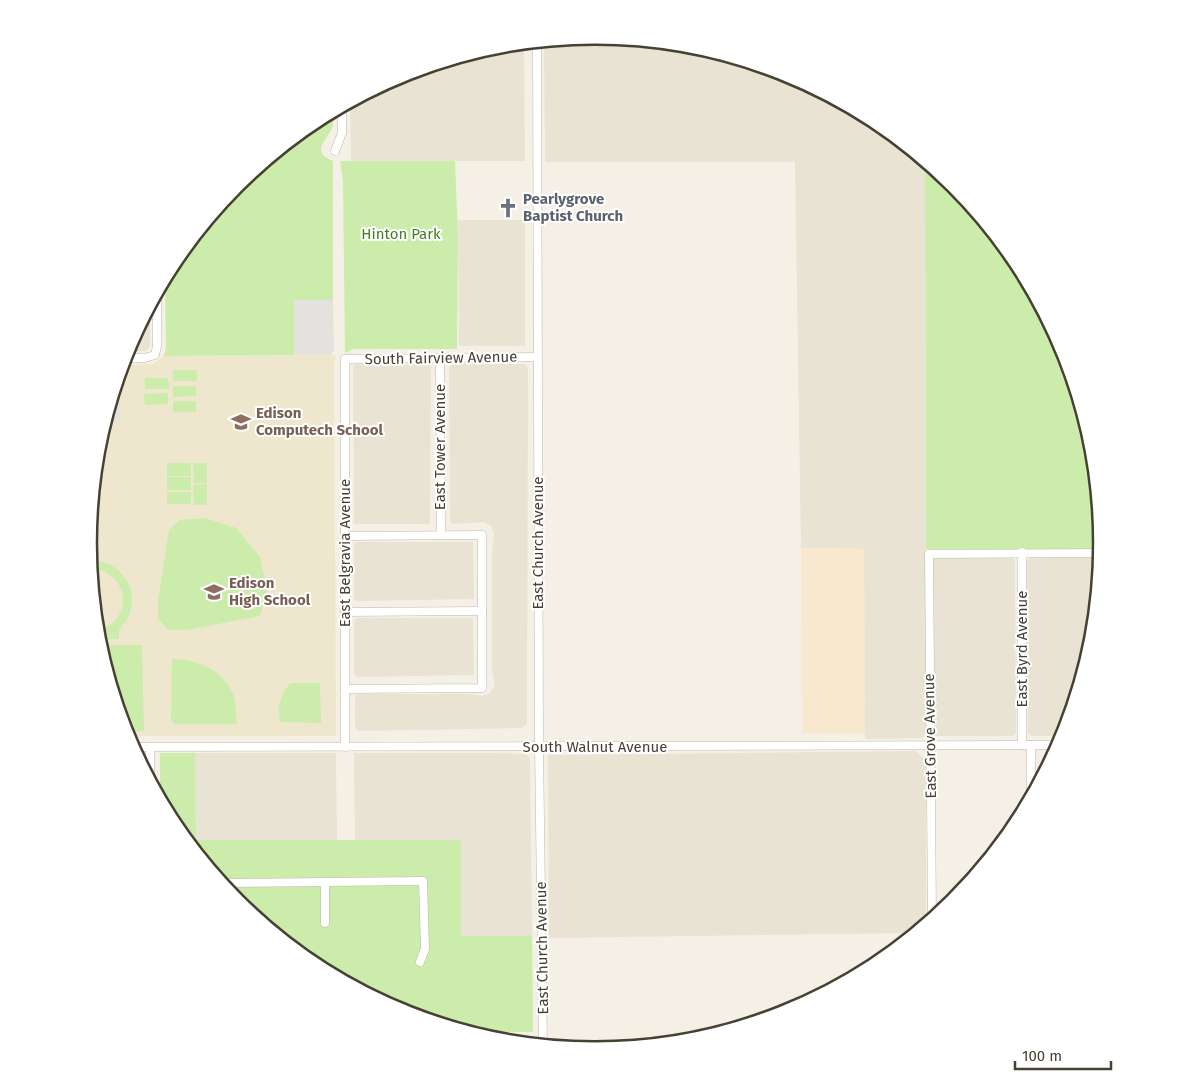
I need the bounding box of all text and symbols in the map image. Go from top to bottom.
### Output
place label: Pearlygrove Baptist Church [523,190,623,225]
church icon: Pearlygrove Baptist Church [497,197,519,219]
park label: Hinton Park [361,225,441,243]
street label: South Fairview Avenue [364,348,518,368]
street label: East Tower Avenue [431,384,449,510]
place label: Edison Computech School [256,404,383,439]
school or university icon: Edison Computech School [230,411,252,433]
street label: East Church Avenue [529,476,547,610]
street label: East Belgravia Avenue [336,479,354,627]
place label: Edison High School [229,574,311,609]
school or university icon: Edison High School [203,581,225,603]
street label: East Byrd Avenue [1013,591,1031,707]
street label: East Grove Avenue [920,673,940,799]
street label: South Walnut Avenue [523,738,667,756]
street label: East Church Avenue [532,881,552,1015]
scale bar [1015,1038,1111,1070]
text: 100 m [1022,1047,1062,1065]

